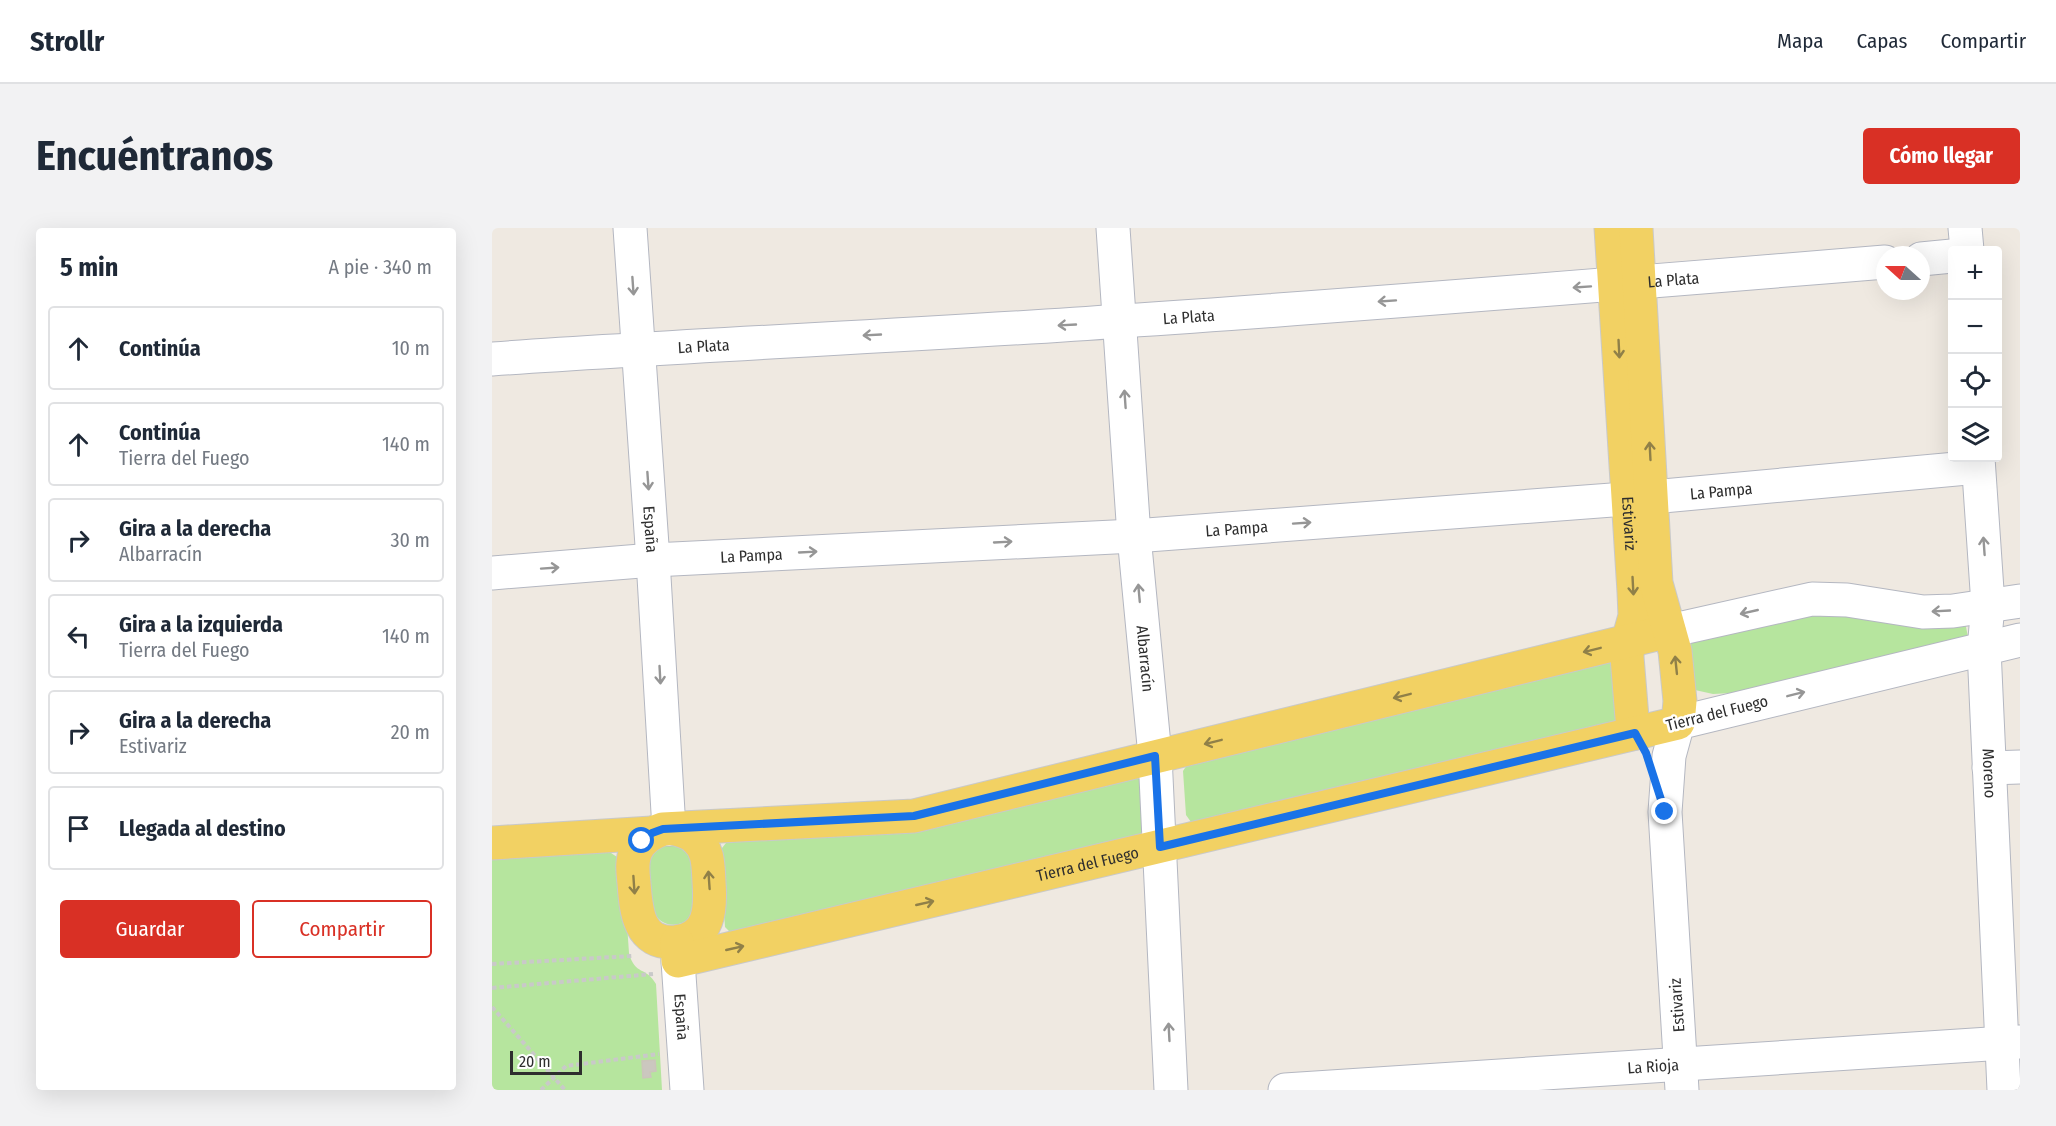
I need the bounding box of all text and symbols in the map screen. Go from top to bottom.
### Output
text: Strollr [30,25,104,58]
text: Mapa [1777,28,1824,54]
text: Capas [1857,28,1907,54]
text: Compartir [1940,28,2026,54]
button: Cómo llegar [1863,128,2020,184]
text: Encuéntranos [36,131,273,181]
north arrow [1876,246,1930,300]
map controls [1948,246,2002,462]
button: + [1948,246,2002,300]
text: 5 min [60,252,118,283]
text: A pie · 340 m [328,255,432,279]
street label: La Plata [1647,268,1700,291]
one-way arrow [628,276,639,296]
one-way arrow [1572,282,1592,293]
one-way arrow [1378,296,1398,307]
button: − [1948,300,2002,354]
street label: La Plata [1162,305,1215,328]
one-way arrow [1057,319,1077,330]
one-way arrow [863,330,883,341]
icon: ahead [62,332,95,365]
text: Continúa [119,335,201,362]
street label: La Plata [677,335,730,357]
text: 10 m [392,336,430,360]
one-way arrow [1614,339,1625,359]
button: locate [1948,354,2002,408]
one-way arrow [1119,389,1130,409]
button: layers [1948,408,2002,462]
text: Continúa [119,419,201,446]
icon: ahead [62,428,95,461]
text: 140 m [382,432,430,456]
one-way arrow [1644,442,1655,462]
text: Tierra del Fuego [119,446,250,470]
one-way arrow [643,470,654,490]
street label: La Pampa [1689,478,1753,503]
street label: Estivariz [1618,496,1641,551]
street label: España [640,505,662,553]
text: Gira a la derecha [119,515,271,542]
street label: La Pampa [1205,516,1269,540]
one-way arrow [1291,517,1311,528]
icon: right [62,524,95,557]
text: 30 m [390,528,430,552]
one-way arrow [992,537,1012,548]
one-way arrow [1978,537,1989,557]
text: Albarracín [119,542,202,566]
street label: La Pampa [720,544,783,566]
one-way arrow [797,547,817,558]
one-way arrow [540,562,560,573]
one-way arrow [1628,575,1639,595]
one-way arrow [1133,584,1144,604]
one-way arrow [1932,606,1952,617]
one-way arrow [1739,607,1758,619]
text: Gira a la izquierda [119,611,283,638]
icon: left [62,620,95,653]
text: 140 m [382,624,430,648]
street label: Albarracín [1133,625,1158,693]
text: Tierra del Fuego [119,638,250,662]
one-way arrow [1583,645,1602,657]
one-way arrow [1670,655,1681,675]
one-way arrow [655,665,666,685]
one-way arrow [1786,688,1805,700]
one-way arrow [1393,691,1412,703]
street label: Tierra del Fuego [1664,691,1770,735]
text: Gira a la derecha [119,707,271,734]
icon: right [62,716,95,749]
text: 20 m [391,720,430,744]
text: Estivariz [119,734,187,758]
one-way arrow [1203,737,1222,749]
street label: Moreno [1979,748,2000,799]
route end [1651,798,1677,824]
icon: arrive [62,812,95,845]
text: Llegada al destino [119,815,286,842]
route start [628,827,654,853]
street label: Tierra del Fuego [1034,842,1141,885]
one-way arrow [704,871,715,891]
one-way arrow [629,874,640,894]
one-way arrow [915,896,934,908]
button: Guardar [60,900,240,958]
button: Compartir [252,900,432,958]
one-way arrow [725,941,744,953]
street label: Estivariz [1666,977,1688,1033]
street label: España [671,993,693,1041]
one-way arrow [1163,1022,1174,1042]
scale bar [510,1048,582,1076]
text: 20 m [519,1052,550,1071]
street label: La Rioja [1627,1055,1680,1077]

